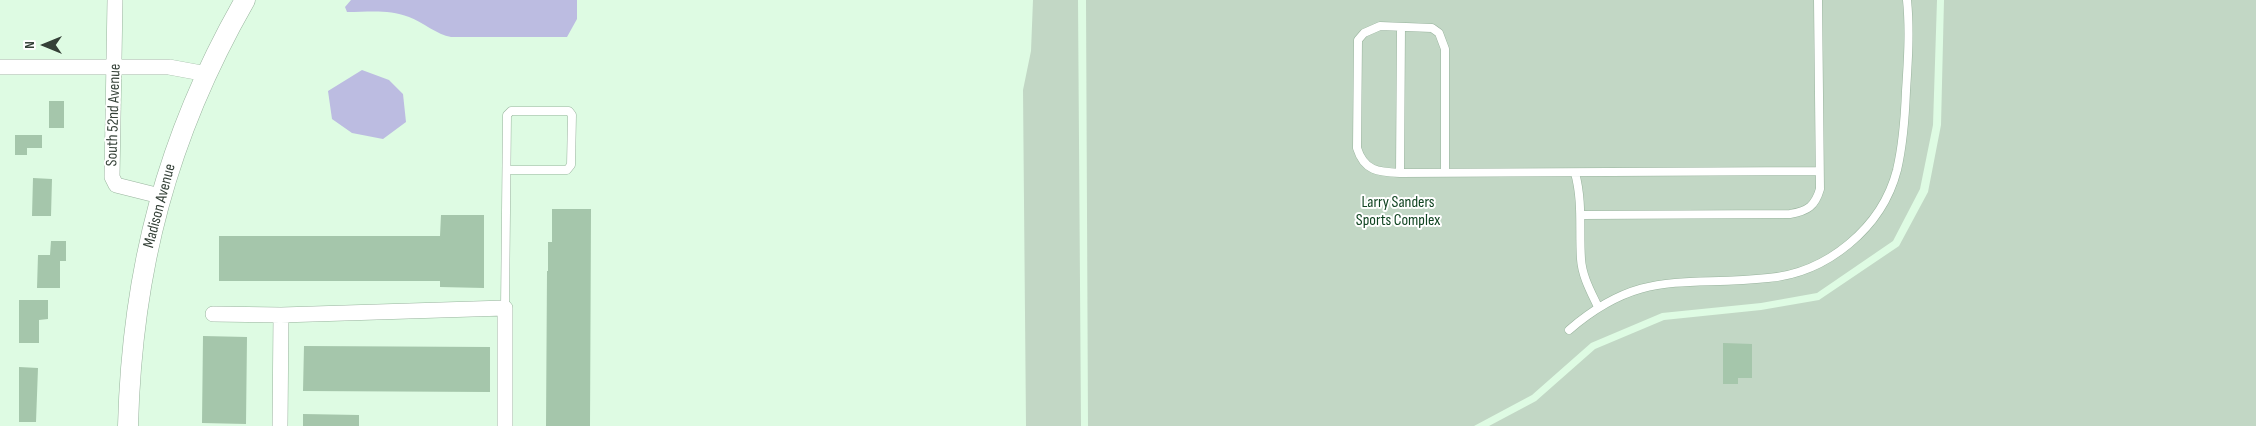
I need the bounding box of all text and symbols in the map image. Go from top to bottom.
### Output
north arrow [20,20,70,70]
text: N [21,41,38,49]
street label: South 52nd Avenue [103,63,125,167]
street label: Madison Avenue [140,162,180,250]
park label: Larry Sanders Sports Complex [1356,193,1440,231]

